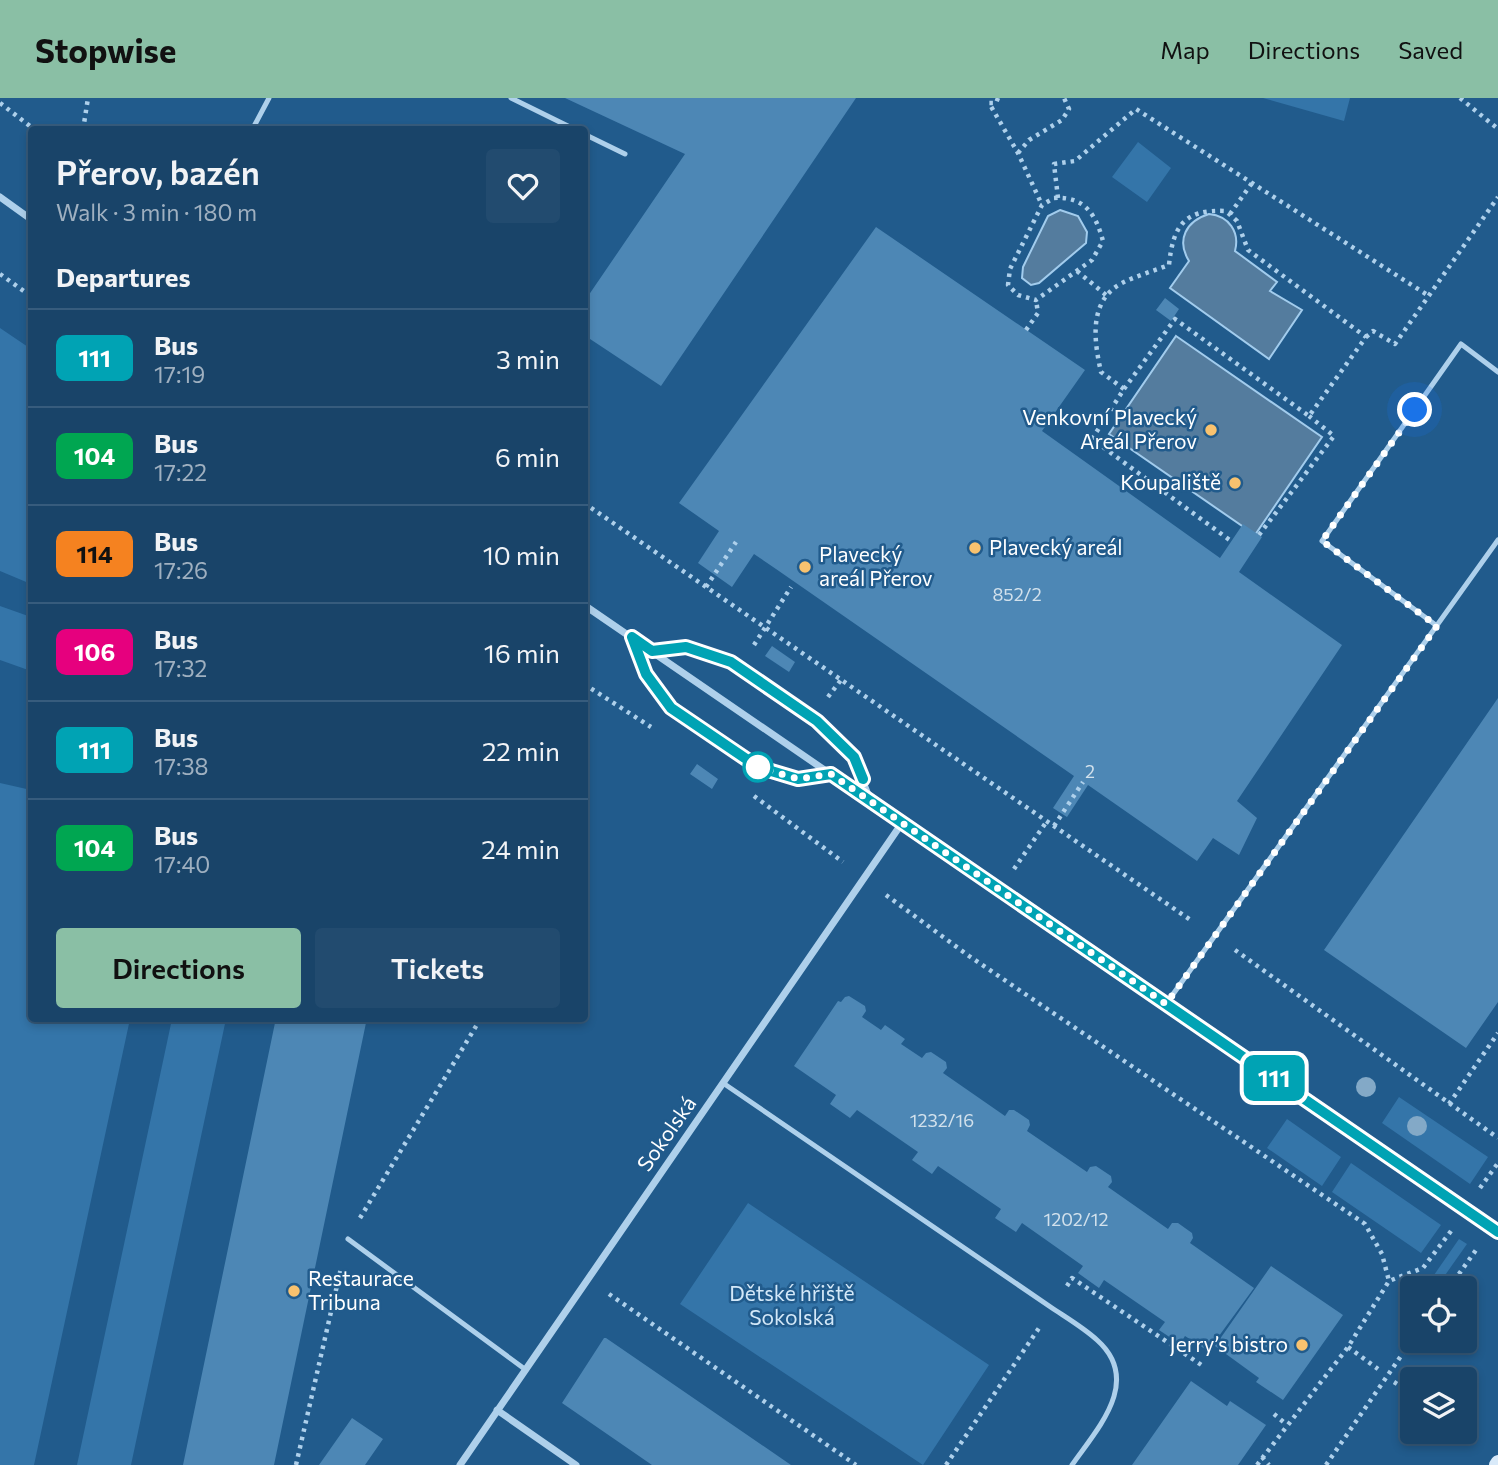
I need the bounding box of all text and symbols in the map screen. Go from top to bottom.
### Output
text: Stopwise [35,29,176,70]
text: Map [1160,35,1210,64]
text: Directions [1248,35,1360,64]
text: Saved [1398,35,1463,64]
button: heart [486,149,560,223]
text: Přerov, bazén [56,151,260,192]
text: Walk · 3 min · 180 m [56,198,257,226]
text: Departures [56,261,191,292]
text: Bus [154,329,198,360]
text: 111 [78,343,111,372]
text: 3 min [496,343,560,374]
text: 17:19 [154,360,205,388]
your location [1397,392,1432,427]
place label: Venkovní Plavecký Areál Přerov [1022,404,1197,453]
marker: Venkovní Plavecký Areál Přerov [1203,422,1219,438]
text: Bus [154,427,198,458]
text: 104 [74,441,115,470]
text: 6 min [495,441,560,472]
text: 17:22 [154,458,207,486]
place label: Koupaliště [1120,469,1221,494]
marker: Koupaliště [1227,475,1243,491]
text: Bus [154,525,198,556]
place label: Plavecký areál [989,534,1123,559]
text: 114 [76,539,113,568]
text: 10 min [483,539,560,570]
marker: Plavecký areál [967,540,983,556]
place label: Plavecký areál Přerov [819,541,933,590]
text: 17:26 [154,556,208,584]
marker: Plavecký areál Přerov [797,559,813,575]
house number: 852/2 [992,583,1042,605]
text: Bus [154,623,198,654]
text: 106 [74,637,115,666]
text: 16 min [484,637,560,668]
text: 17:32 [154,654,207,682]
text: Bus [154,721,198,752]
text: 111 [78,735,111,764]
text: 22 min [482,735,560,766]
text: 17:38 [154,752,209,780]
unlabelled marker [743,752,773,782]
house number: 2 [1085,760,1095,782]
text: Bus [154,819,198,850]
text: 104 [74,833,115,862]
text: 24 min [481,833,560,864]
text: 17:40 [154,850,210,878]
button: Directions [56,928,301,1008]
button: Tickets [315,928,560,1008]
line badge: 111 [1234,1055,1314,1101]
text: 111 [1258,1063,1290,1092]
street label: Sokolská [631,1091,701,1175]
house number: 1232/16 [910,1109,974,1131]
house number: 1202/12 [1044,1208,1109,1230]
place label: Restaurace Tribuna [308,1265,414,1314]
map controls [1400,1276,1477,1444]
button: locate [1400,1276,1477,1353]
park label: Dětské hřiště Sokolská [729,1280,855,1329]
marker: Restaurace Tribuna [286,1283,302,1299]
place label: Jerry’s bistro [1170,1331,1288,1356]
marker: Jerry’s bistro [1294,1337,1310,1353]
button: layers [1400,1367,1477,1444]

